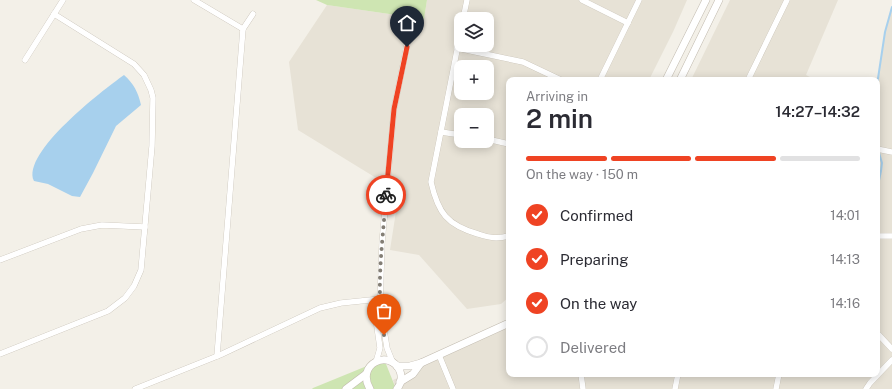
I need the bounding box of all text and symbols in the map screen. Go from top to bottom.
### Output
pin [390,6,424,47]
icon: home [396,12,418,34]
map controls [454,12,494,148]
button: layers [454,12,494,52]
button: + [454,60,494,100]
text: Arriving in [526,89,588,104]
text: 2 min [526,103,593,134]
text: 14:27–14:32 [775,103,860,120]
button: − [454,108,494,148]
text: On the way · 150 m [526,167,638,182]
courier [366,175,406,215]
icon: bike [375,184,397,206]
icon: check [526,204,548,226]
text: Confirmed [560,207,633,224]
text: 14:01 [830,208,860,223]
icon: check [526,248,548,270]
text: Preparing [560,251,629,268]
text: 14:13 [830,252,860,267]
icon: check [526,292,548,314]
pin [367,294,401,335]
text: On the way [560,295,637,312]
text: 14:16 [830,296,860,311]
icon: bag [373,300,395,322]
text: Delivered [560,339,626,356]

